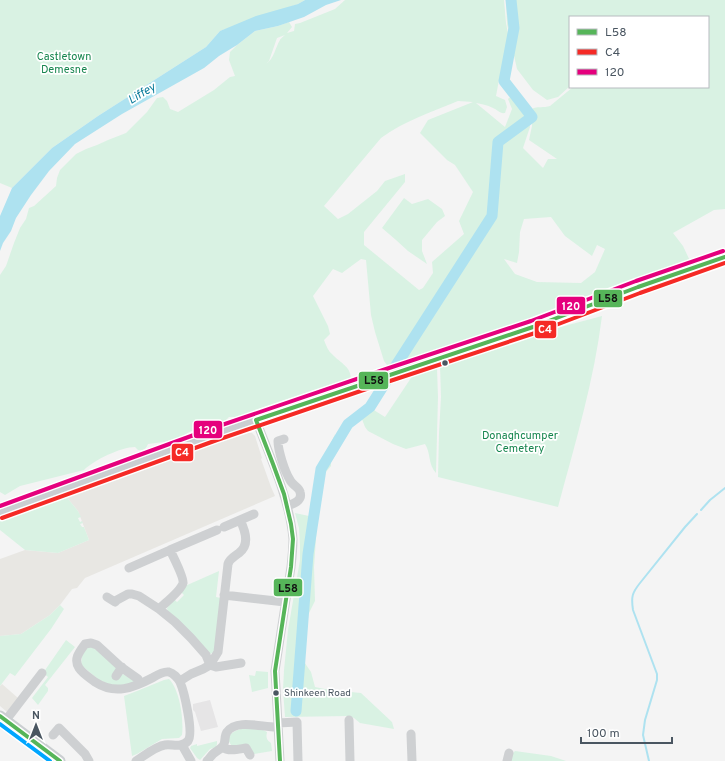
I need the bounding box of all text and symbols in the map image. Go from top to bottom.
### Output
legend [569,16,709,88]
text: L58 [605,25,627,41]
text: C4 [605,45,620,61]
park label: Castletown Demesne [37,50,91,77]
text: 120 [605,65,625,81]
water label: Liffey [125,79,159,108]
line badge: L58 [593,289,623,308]
text: L58 [598,292,618,306]
line badge: 120 [556,296,586,315]
text: 120 [562,300,580,314]
line badge: C4 [534,320,557,339]
text: C4 [538,323,552,337]
unlabelled marker [440,358,450,368]
line badge: L58 [358,371,389,390]
text: L58 [364,374,384,388]
line badge: 120 [193,420,223,439]
text: 120 [199,424,217,438]
park label: Donaghcumper Cemetery [482,429,559,456]
line badge: C4 [171,443,194,462]
text: C4 [175,446,189,460]
line badge: L58 [273,578,303,597]
text: L58 [278,582,298,596]
place label: Shinkeen Road [284,687,351,700]
marker: Shinkeen Road [271,688,281,698]
north arrow [16,705,56,745]
text: N [32,709,40,723]
scale bar [581,719,672,745]
text: 100 m [587,726,620,742]

